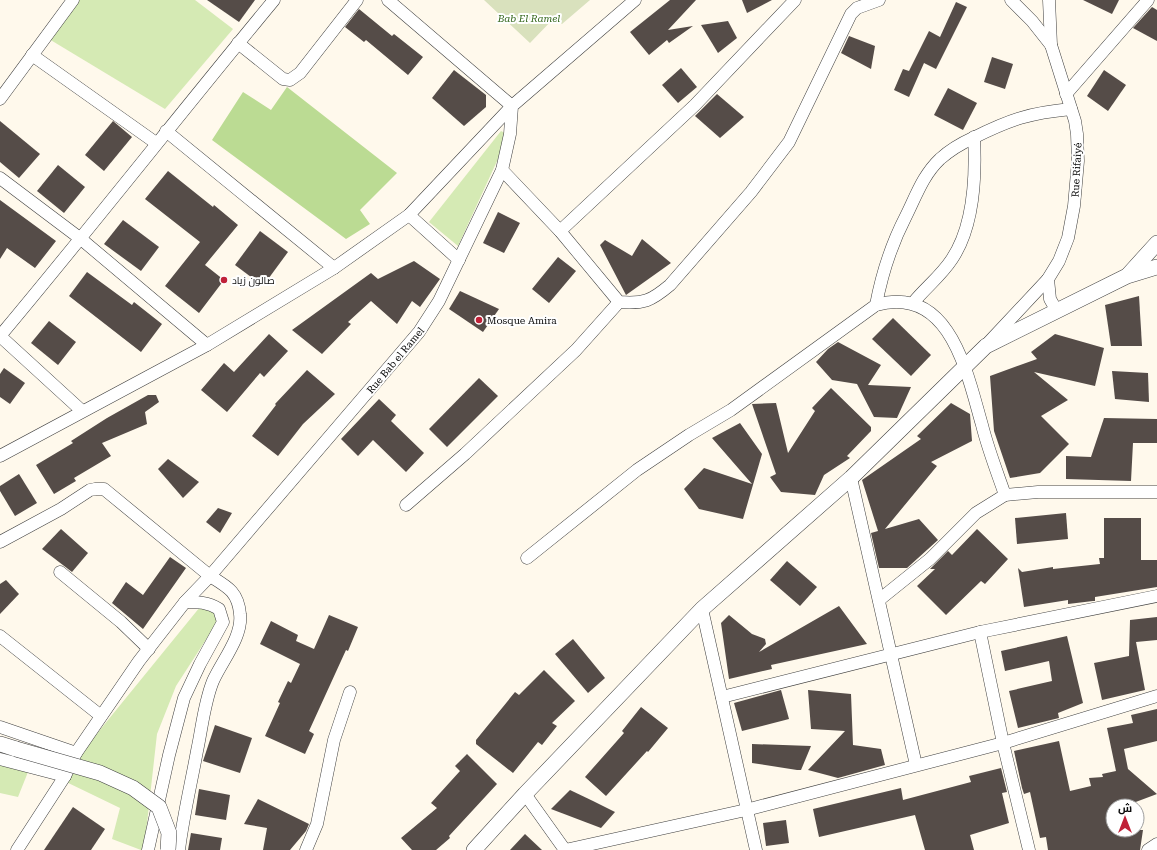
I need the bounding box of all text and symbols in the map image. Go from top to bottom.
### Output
park label: Bab El Ramel [497,13,560,24]
street label: Rue Rifaiyé [1070,142,1083,198]
marker: صالون زياد [219,275,229,285]
place label: صالون زياد [232,275,275,287]
marker: Mosque Amira [474,315,484,325]
place label: Mosque Amira [487,315,557,326]
street label: Rue Bab el Ramel [365,325,426,396]
north arrow [1105,798,1145,838]
text: ش [1118,802,1132,815]

